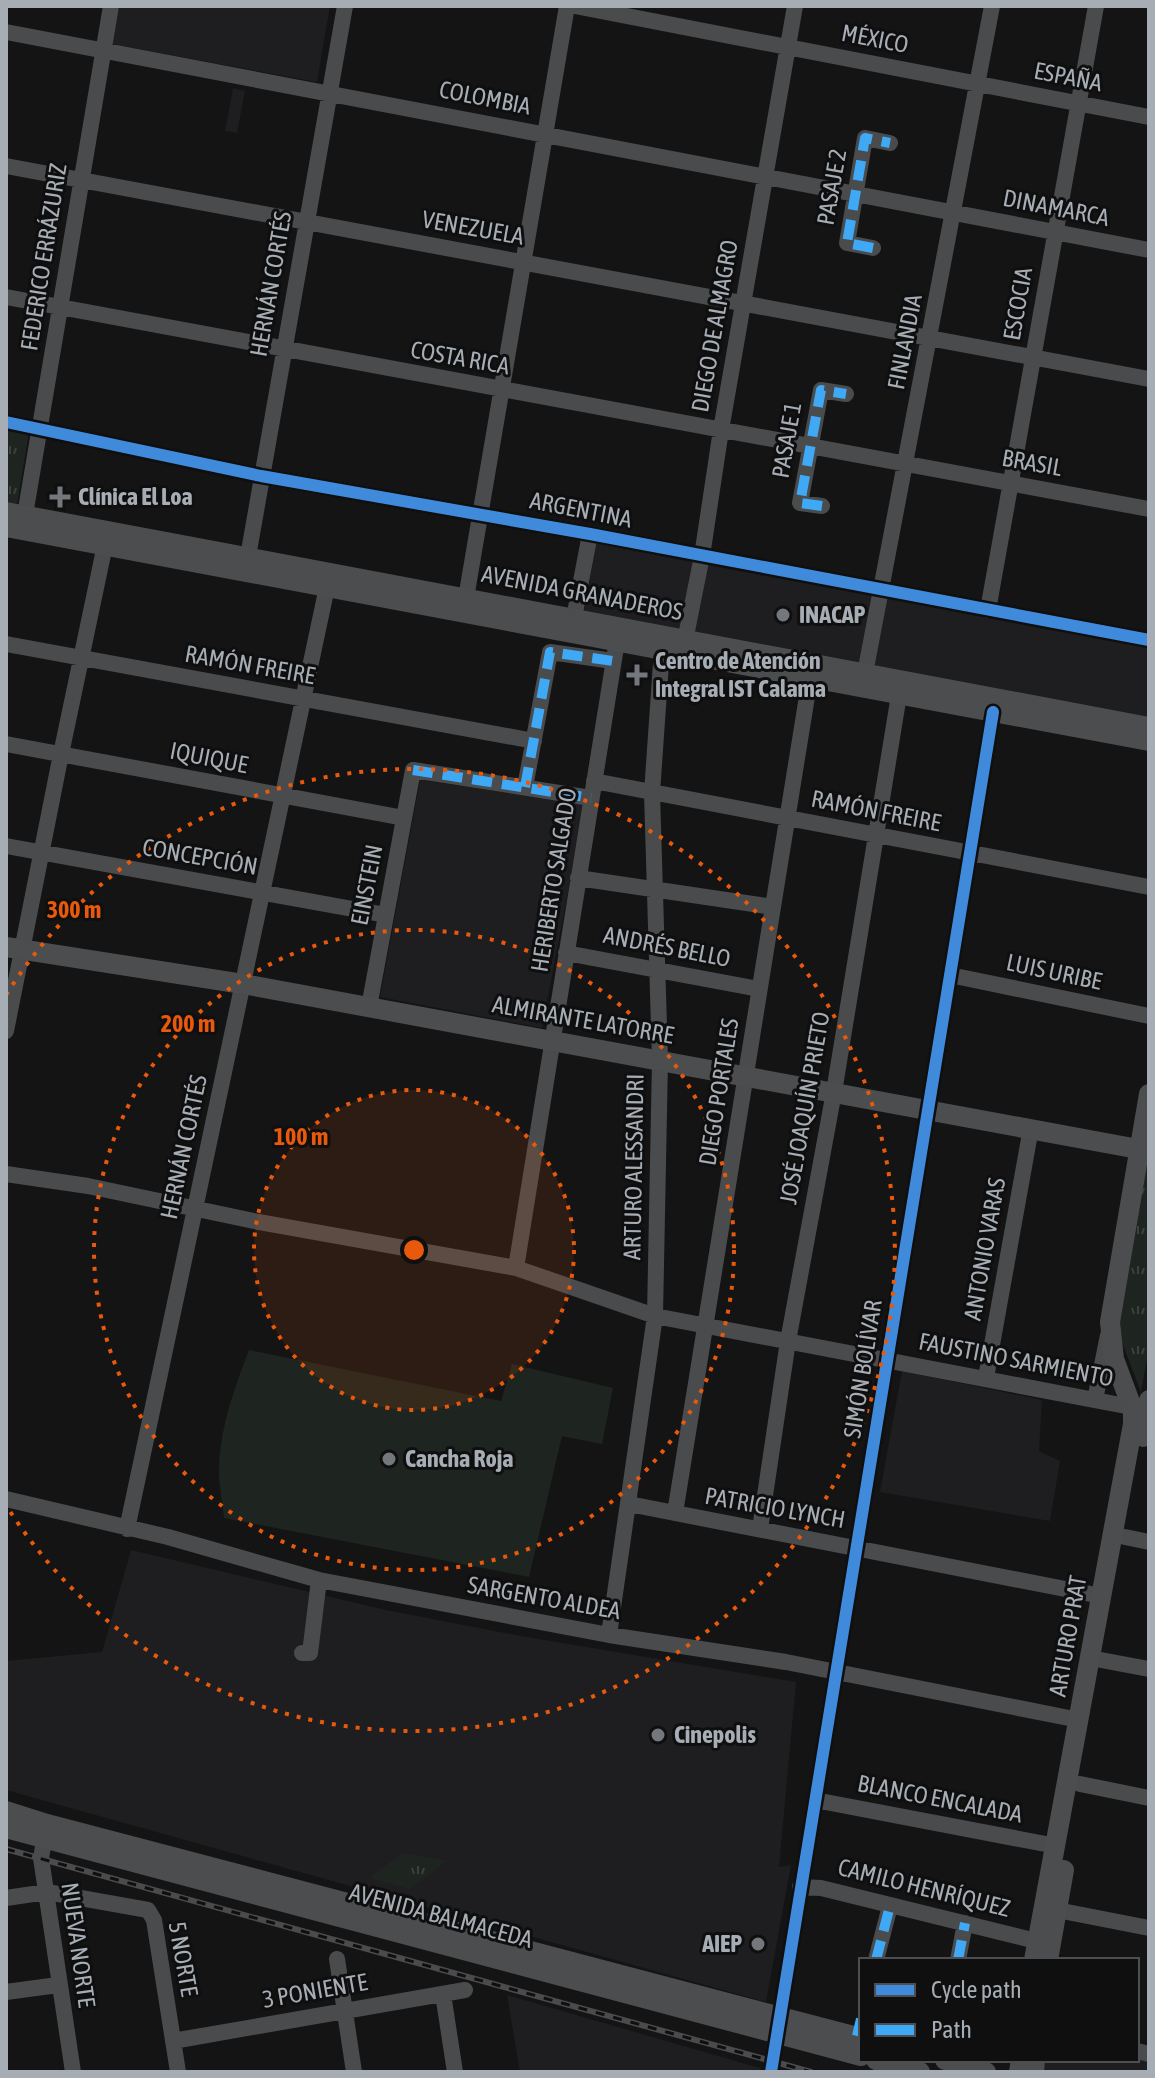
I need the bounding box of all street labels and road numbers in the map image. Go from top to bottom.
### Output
street label: MÉXICO [839,19,911,58]
street label: ESPAÑA [1032,57,1105,96]
street label: COLOMBIA [437,75,533,120]
street label: PASAJE 2 [812,147,851,227]
street label: FEDERICO ERRÁZURIZ [15,161,72,352]
street label: DINAMARCA [1001,184,1112,231]
street label: VENEZUELA [420,205,526,250]
street label: HERNÁN CORTÉS [244,209,297,359]
street label: DIEGO DE ALMAGRO [686,238,743,414]
street label: ESCOCIA [998,265,1037,342]
street label: FINLANDIA [882,292,927,392]
street label: COSTA RICA [409,336,512,380]
street label: PASAJE 1 [767,400,806,480]
street label: BRASIL [1000,444,1065,481]
street label: ARGENTINA [528,486,635,533]
street label: AVENIDA GRANADEROS [479,560,685,625]
street label: RAMÓN FREIRE [183,640,317,689]
street label: IQUIQUE [168,737,250,778]
street label: RAMÓN FREIRE [809,785,943,836]
street label: HERIBERTO SALGADO [526,786,581,974]
street label: CONCEPCIÓN [140,833,260,880]
street label: EINSTEIN [345,842,388,928]
street label: ANDRÉS BELLO [601,921,733,972]
street label: LUIS URIBE [1004,948,1104,995]
street label: ALMIRANTE LATORRE [490,990,676,1049]
street label: JOSÉ JOAQUÍN PRIETO [774,1010,835,1206]
street label: DIEGO PORTALES [694,1016,743,1167]
street label: HERNÁN CORTÉS [155,1072,212,1221]
street label: ARTURO ALESSANDRI [618,1074,649,1260]
street label: ANTONIO VARAS [959,1175,1010,1322]
street label: SIMÓN BOLÍVAR [838,1298,887,1440]
street label: FAUSTINO SARMIENTO [916,1327,1116,1392]
street label: PATRICIO LYNCH [703,1482,847,1533]
street label: SARGENTO ALDEA [466,1571,623,1624]
street label: ARTURO PRAT [1044,1573,1092,1699]
street label: BLANCO ENCALADA [855,1769,1025,1828]
street label: CAMILO HENRÍQUEZ [835,1853,1013,1922]
street label: AVENIDA BALMACEDA [347,1878,536,1953]
street label: NUEVA NORTE [56,1881,101,2009]
street label: 5 NORTE [164,1919,203,1998]
street label: 3 PONIENTE [260,1968,369,2013]

